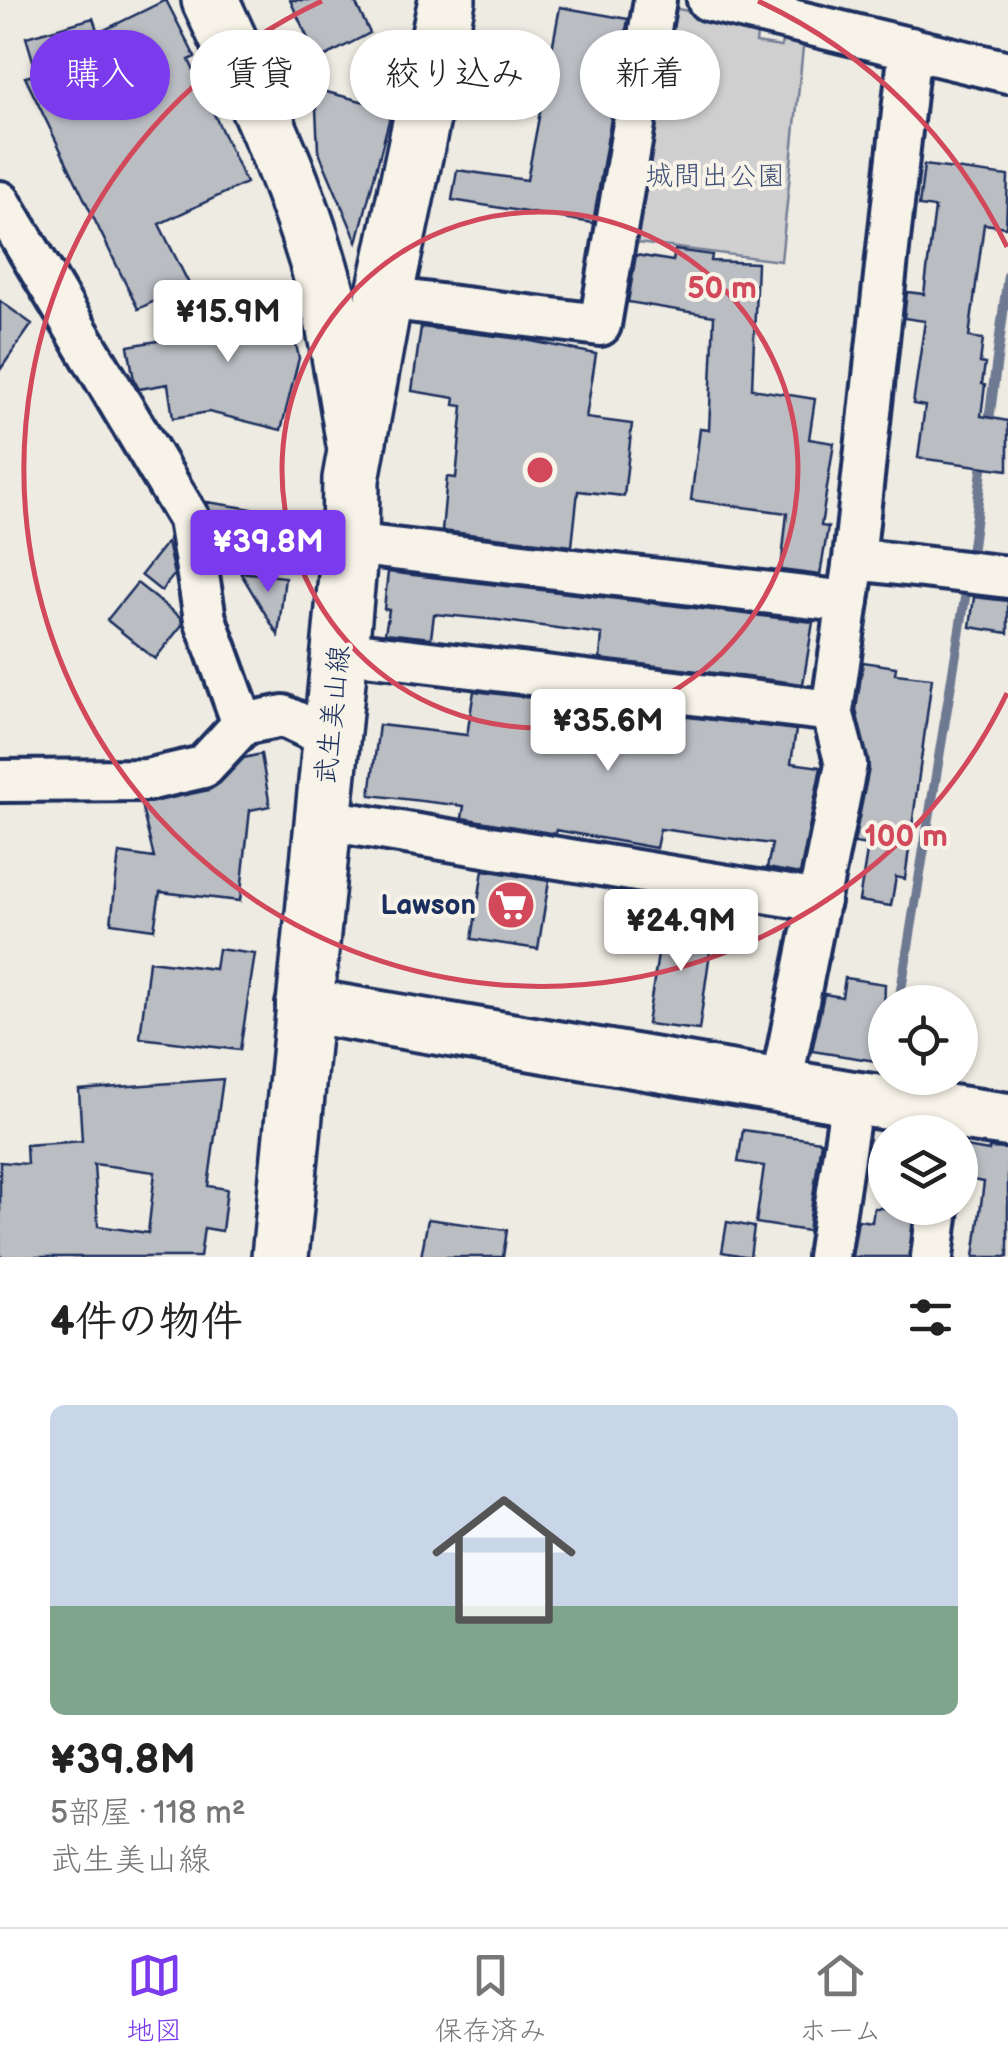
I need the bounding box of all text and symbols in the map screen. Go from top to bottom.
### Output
chip: 購入 [30,30,170,120]
chip: 賃貸 [190,30,330,120]
chip: 絞り込み [350,30,560,120]
chip: 新着 [580,30,720,120]
park label: 城間出公園 [645,160,785,193]
text: 50 m [687,271,757,307]
pin: ¥15.9M [147,280,309,365]
text: ¥15.9M [176,293,281,332]
centre of rings [522,452,558,488]
pin: ¥39.8M [187,510,349,595]
text: ¥39.8M [213,523,323,562]
street label: 武生美山線 [309,644,357,786]
pin: ¥35.6M [527,689,689,774]
text: ¥35.6M [553,702,663,741]
text: 100 m [864,819,948,855]
supermarket icon: Lawson [485,879,537,931]
place label: Lawson [381,889,476,922]
pin: ¥24.9M [600,889,762,974]
text: ¥24.9M [626,902,736,941]
map controls [868,985,978,1225]
button: locate [868,985,978,1095]
button: layers [868,1115,978,1225]
icon: filters [903,1290,958,1345]
text: 4件の物件 [50,1297,243,1348]
icon: home [414,1470,594,1650]
text: ¥39.8M [50,1735,196,1786]
text: 5部屋 · 118 m² [50,1794,246,1833]
text: 武生美山線 [50,1841,210,1880]
tab: 地図 [126,1948,182,2048]
tab: 保存済み [435,1948,547,2048]
tab: ホーム [799,1948,882,2048]

